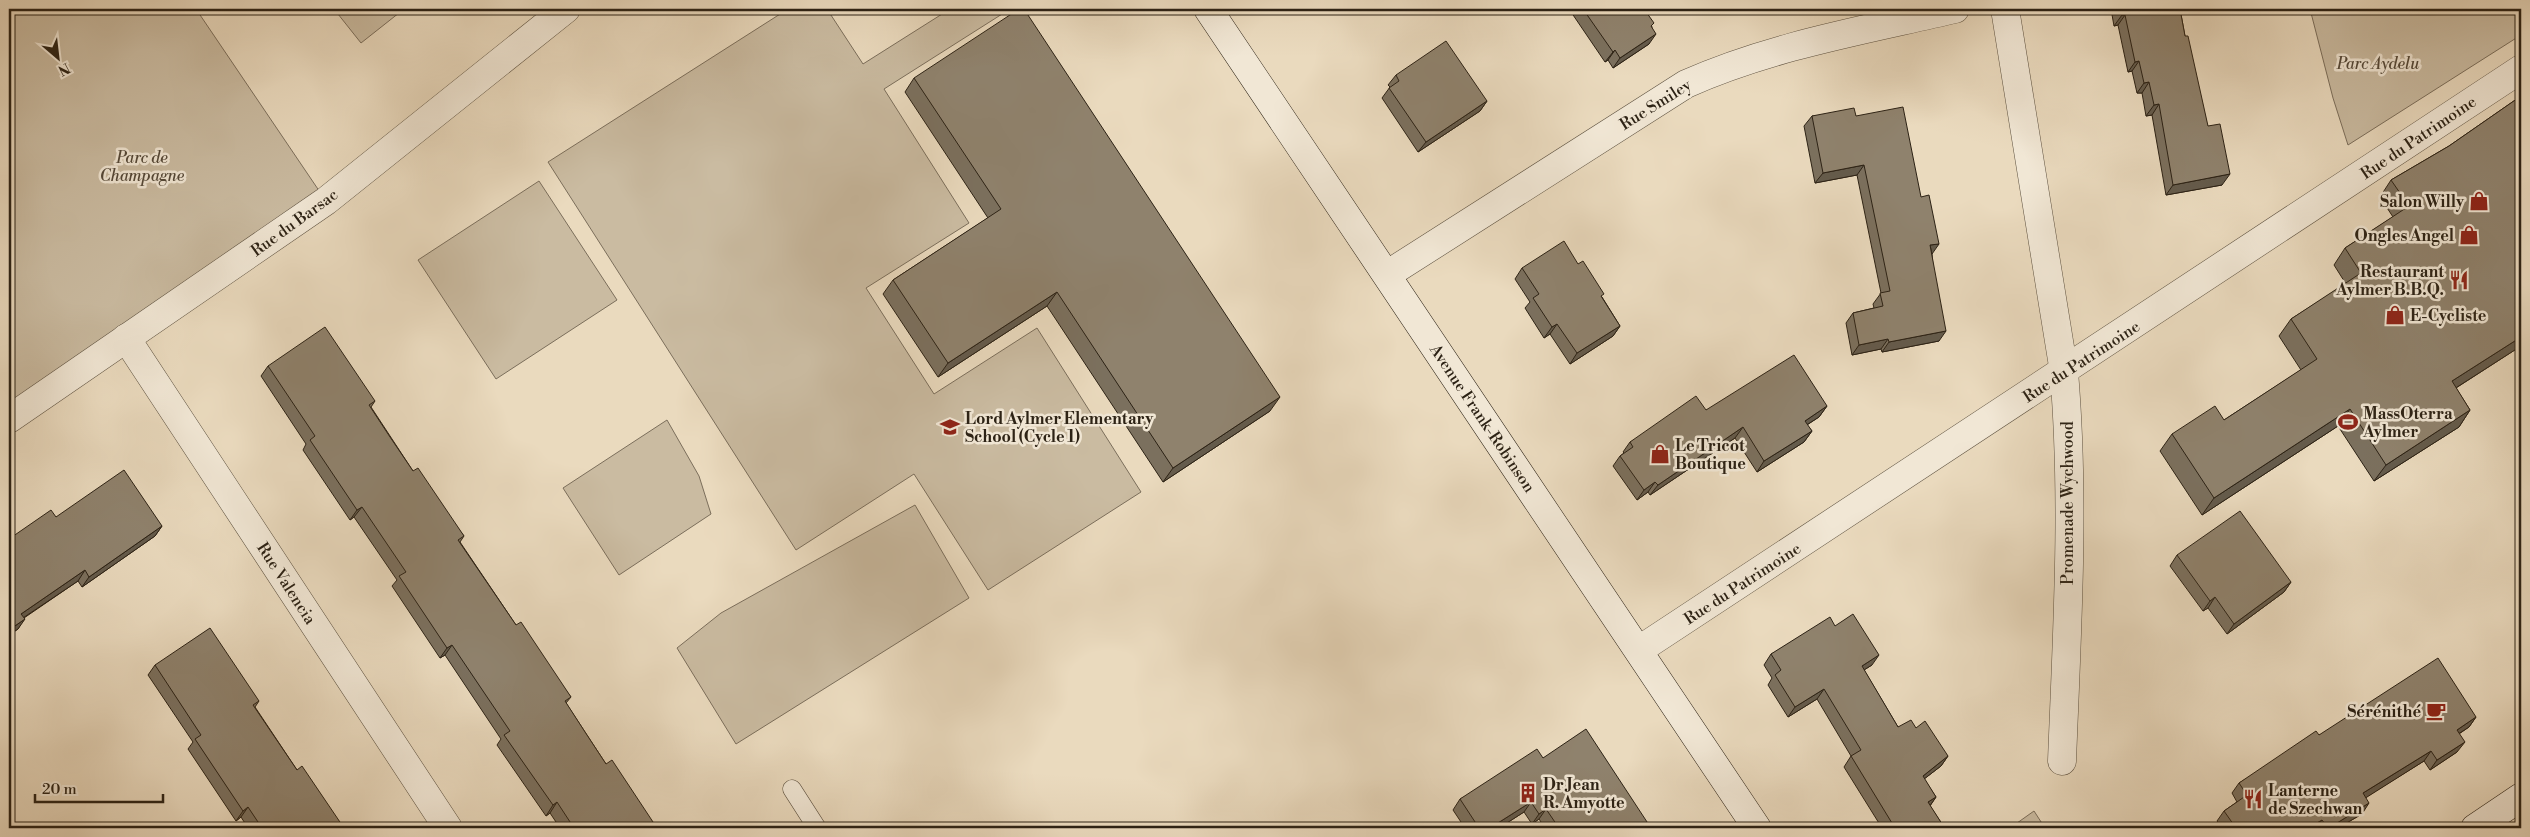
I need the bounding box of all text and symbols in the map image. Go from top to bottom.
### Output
north arrow [32,32,82,82]
park label: Parc Aydelu [2336,54,2420,74]
text: N [55,58,73,79]
street label: Rue Smiley [1616,75,1695,135]
street label: Rue du Patrimoine [2357,92,2480,184]
park label: Parc de Champagne [100,148,185,186]
street label: Rue du Barsac [247,185,342,261]
shop icon: Salon Willy [2468,190,2490,212]
place label: Salon Willy [2380,192,2465,212]
shop icon: Ongles Angel [2458,224,2480,246]
place label: Ongles Angel [2355,226,2455,246]
place label: Restaurant Aylmer B.B.Q. [2335,262,2444,300]
restaurant icon: Restaurant Aylmer B.B.Q. [2448,269,2470,291]
shop icon: E-Cycliste [2384,304,2406,326]
place label: E-Cycliste [2410,306,2487,326]
street label: Rue du Patrimoine [2019,317,2144,407]
street label: Avenue Frank-Robinson [1425,340,1540,497]
place label: MassOterra Aylmer [2362,404,2453,442]
place label: Lord Aylmer Elementary School (Cycle 1) [965,409,1154,447]
sports icon: MassOterra Aylmer [2337,411,2359,433]
school or university icon: Lord Aylmer Elementary School (Cycle 1) [939,416,961,438]
street label: Promenade Wychwood [2058,421,2078,585]
place label: Le Tricot Boutique [1675,436,1746,474]
shop icon: Le Tricot Boutique [1649,443,1671,465]
street label: Rue Valencia [252,539,321,629]
street label: Rue du Patrimoine [1680,539,1805,629]
cafe icon: Sérénithé [2425,700,2447,722]
place label: Sérénithé [2347,702,2421,722]
scale bar [35,772,162,804]
place label: Dr Jean R. Amyotte [1543,775,1625,813]
text: 20 m [42,780,77,799]
place label: Lanterne de Szechwan [2268,781,2363,819]
building icon: Dr Jean R. Amyotte [1517,782,1539,804]
restaurant icon: Lanterne de Szechwan [2242,788,2264,810]

